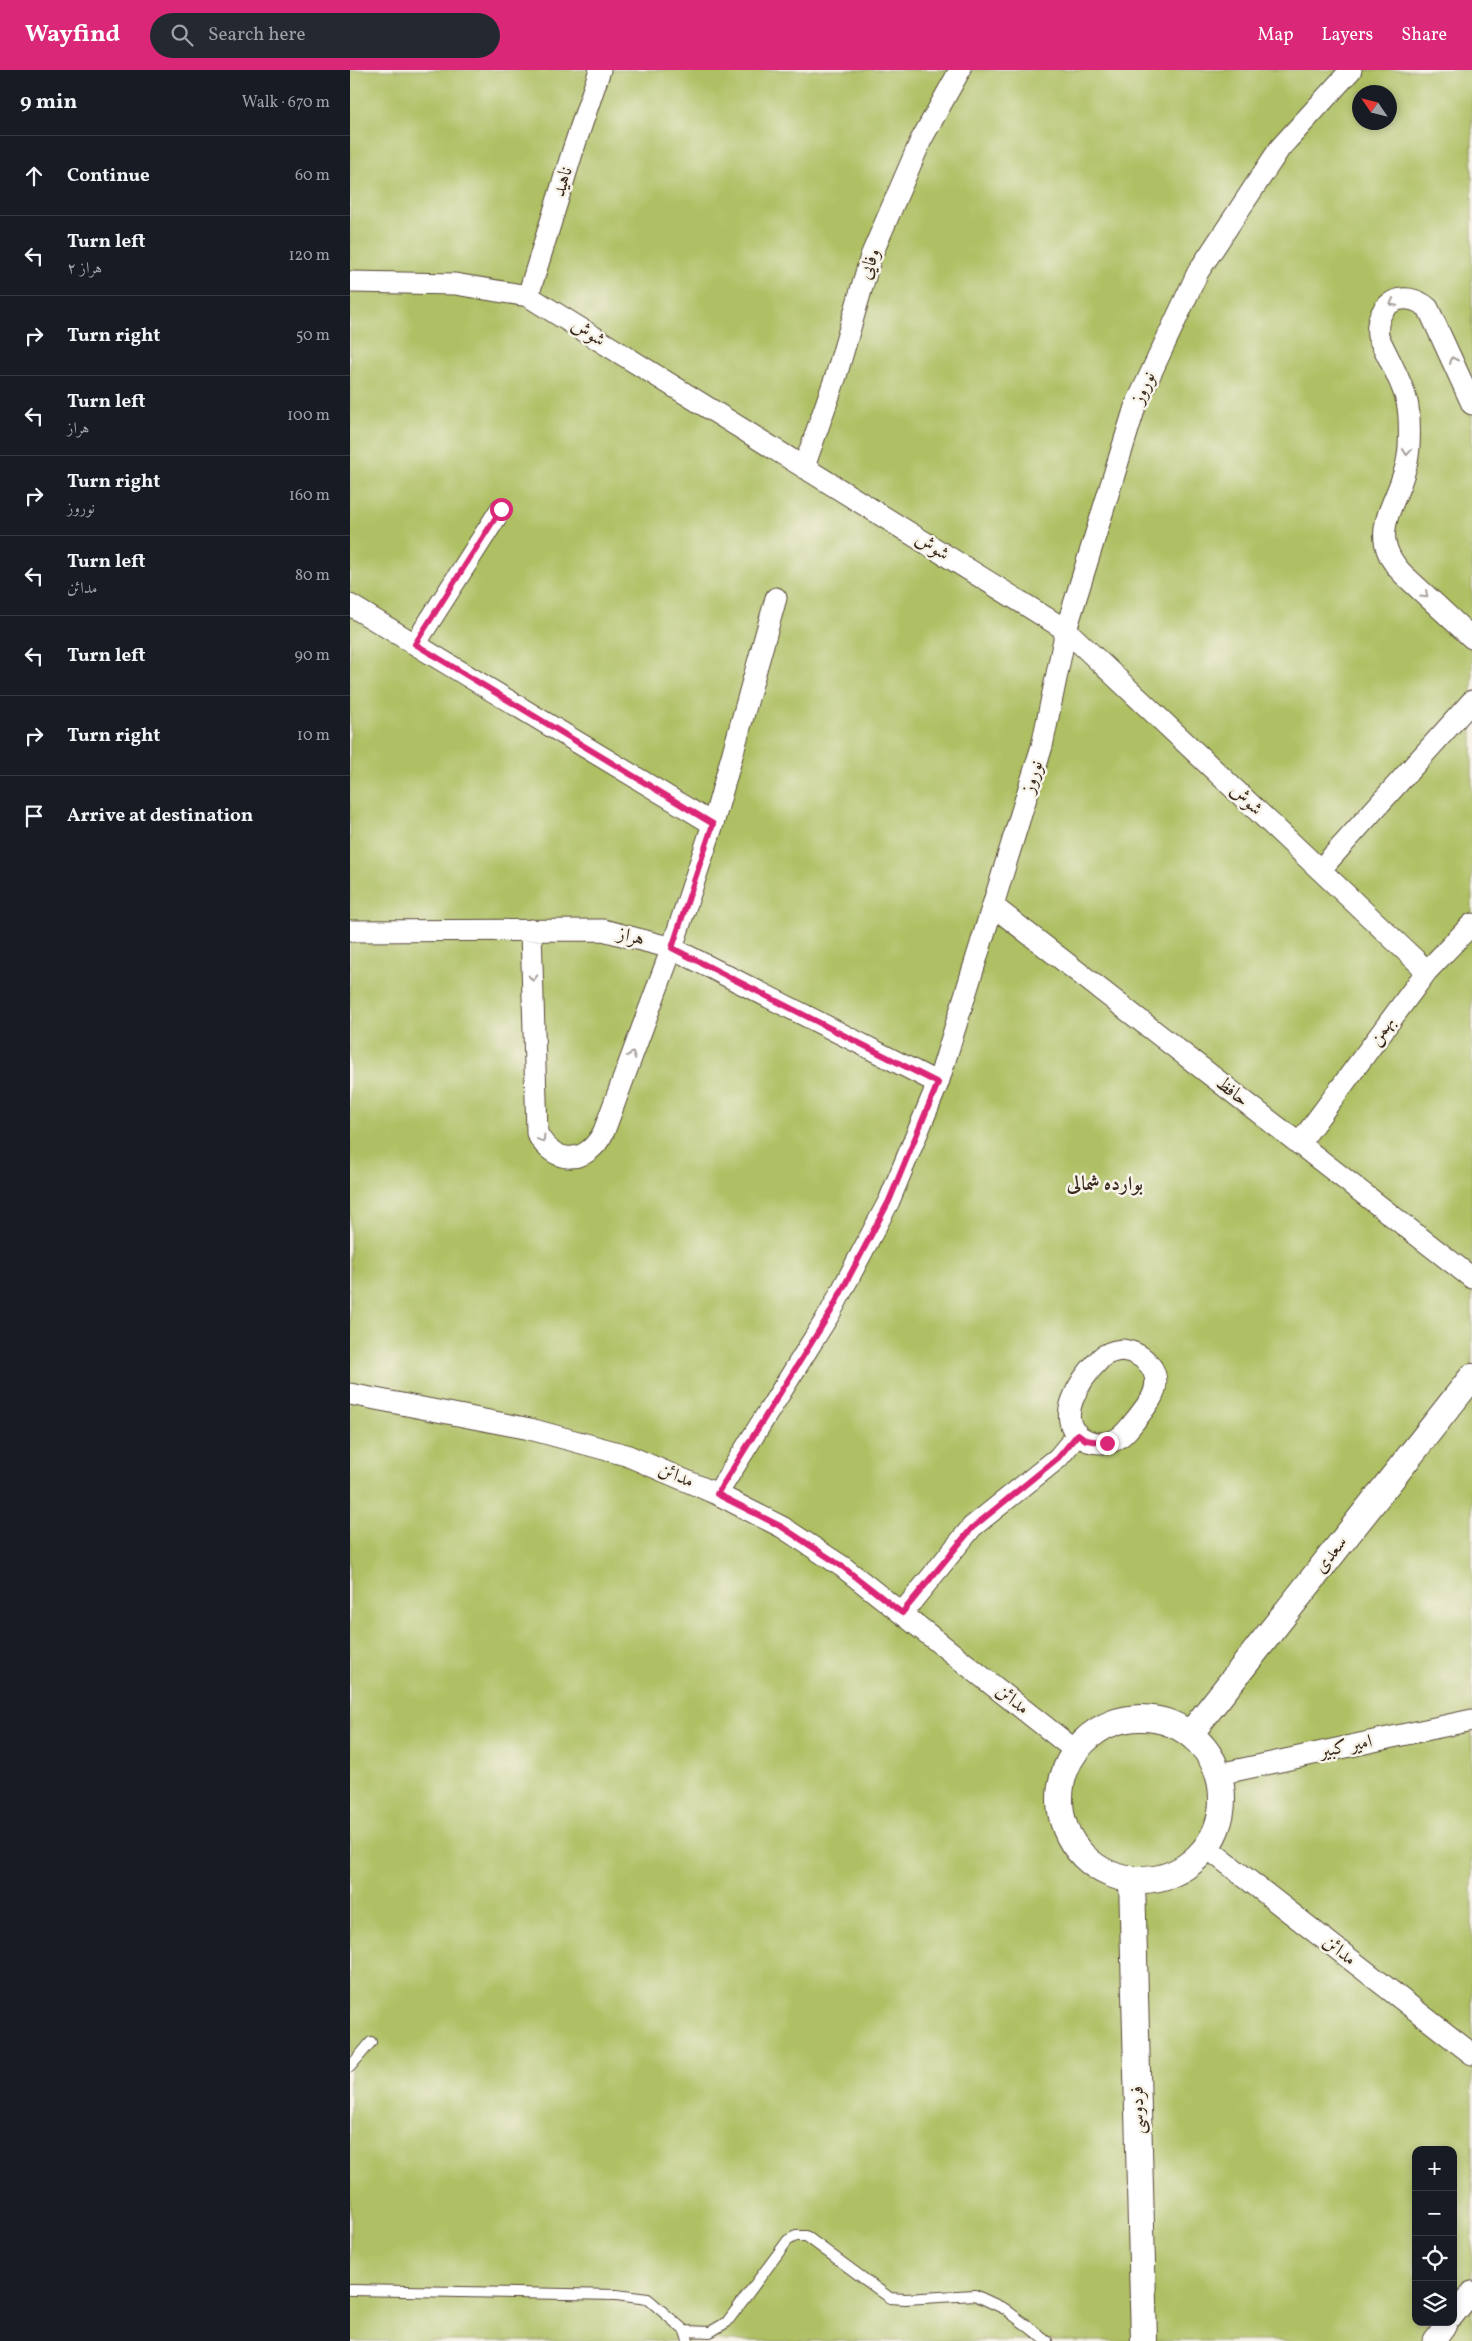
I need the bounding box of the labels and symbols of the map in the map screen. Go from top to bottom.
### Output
north arrow [1352,85,1397,130]
street label: ناهید [546,164,580,200]
street label: وفایی [853,245,887,283]
one-way arrow [1390,297,1399,307]
street label: شوش [566,312,610,354]
one-way arrow [1448,356,1459,365]
street label: نوروز [1125,368,1163,410]
one-way arrow [1402,449,1413,457]
route start [490,498,513,521]
street label: شوش [910,526,954,568]
one-way arrow [1420,589,1429,598]
street label: نوروز [1015,757,1050,798]
street label: شوش [1224,778,1268,822]
street label: هراز [613,921,647,953]
one-way arrow [527,975,538,983]
street label: بهمن [1362,1011,1402,1051]
one-way arrow [626,1051,636,1060]
street label: حافظ [1210,1071,1254,1113]
one-way arrow [535,1134,545,1143]
district label: بوارده شمالی [1066,1171,1143,1199]
route end [1096,1432,1119,1455]
street label: مدائن [654,1457,698,1495]
street label: سعدی [1308,1531,1354,1579]
street label: مدائن [990,1679,1034,1721]
street label: امیر کبیر [1315,1729,1375,1766]
street label: مدائن [1317,1930,1361,1972]
street label: فردوسی [1125,2085,1151,2135]

